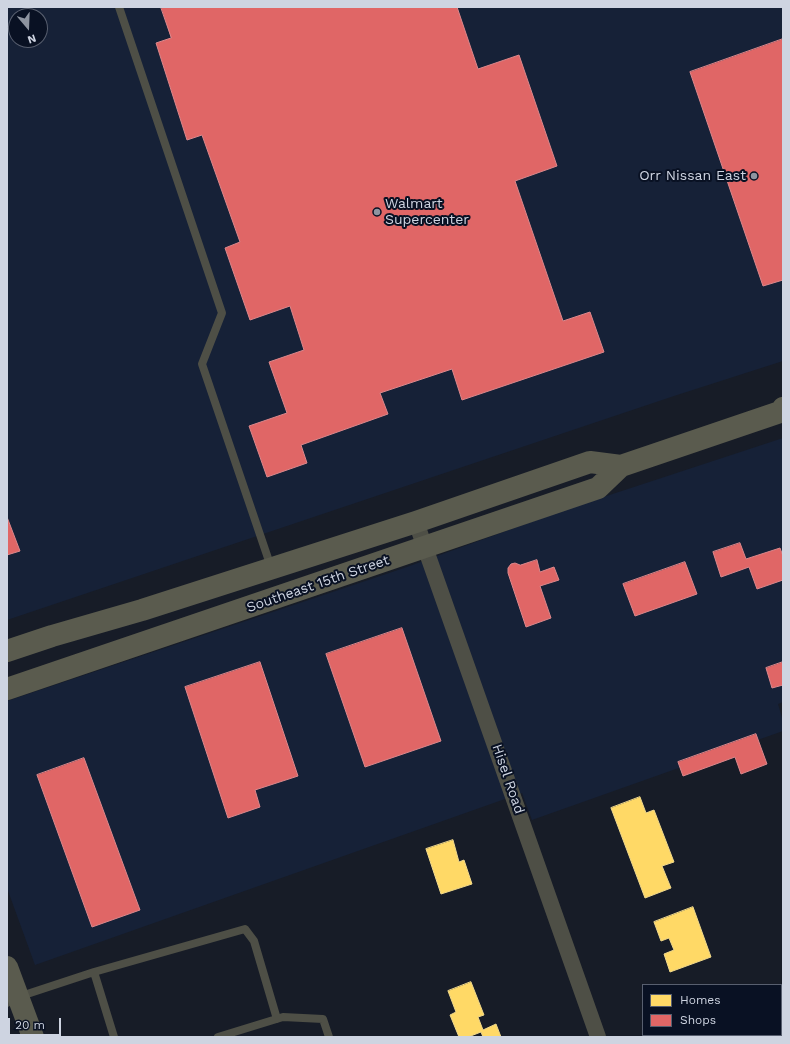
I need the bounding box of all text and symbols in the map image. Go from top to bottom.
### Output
north arrow [8,8,48,48]
text: N [26,31,38,46]
place label: Orr Nissan East [639,168,746,184]
marker: Orr Nissan East [749,171,759,181]
place label: Walmart Supercenter [385,196,469,228]
marker: Walmart Supercenter [372,207,382,217]
street label: Southeast 15th Street [245,552,391,616]
street label: Hisel Road [488,742,528,816]
legend [642,984,782,1036]
text: Homes [680,993,721,1007]
scale bar [10,1010,63,1036]
text: Shops [680,1013,716,1027]
text: 20 m [15,1018,45,1032]

